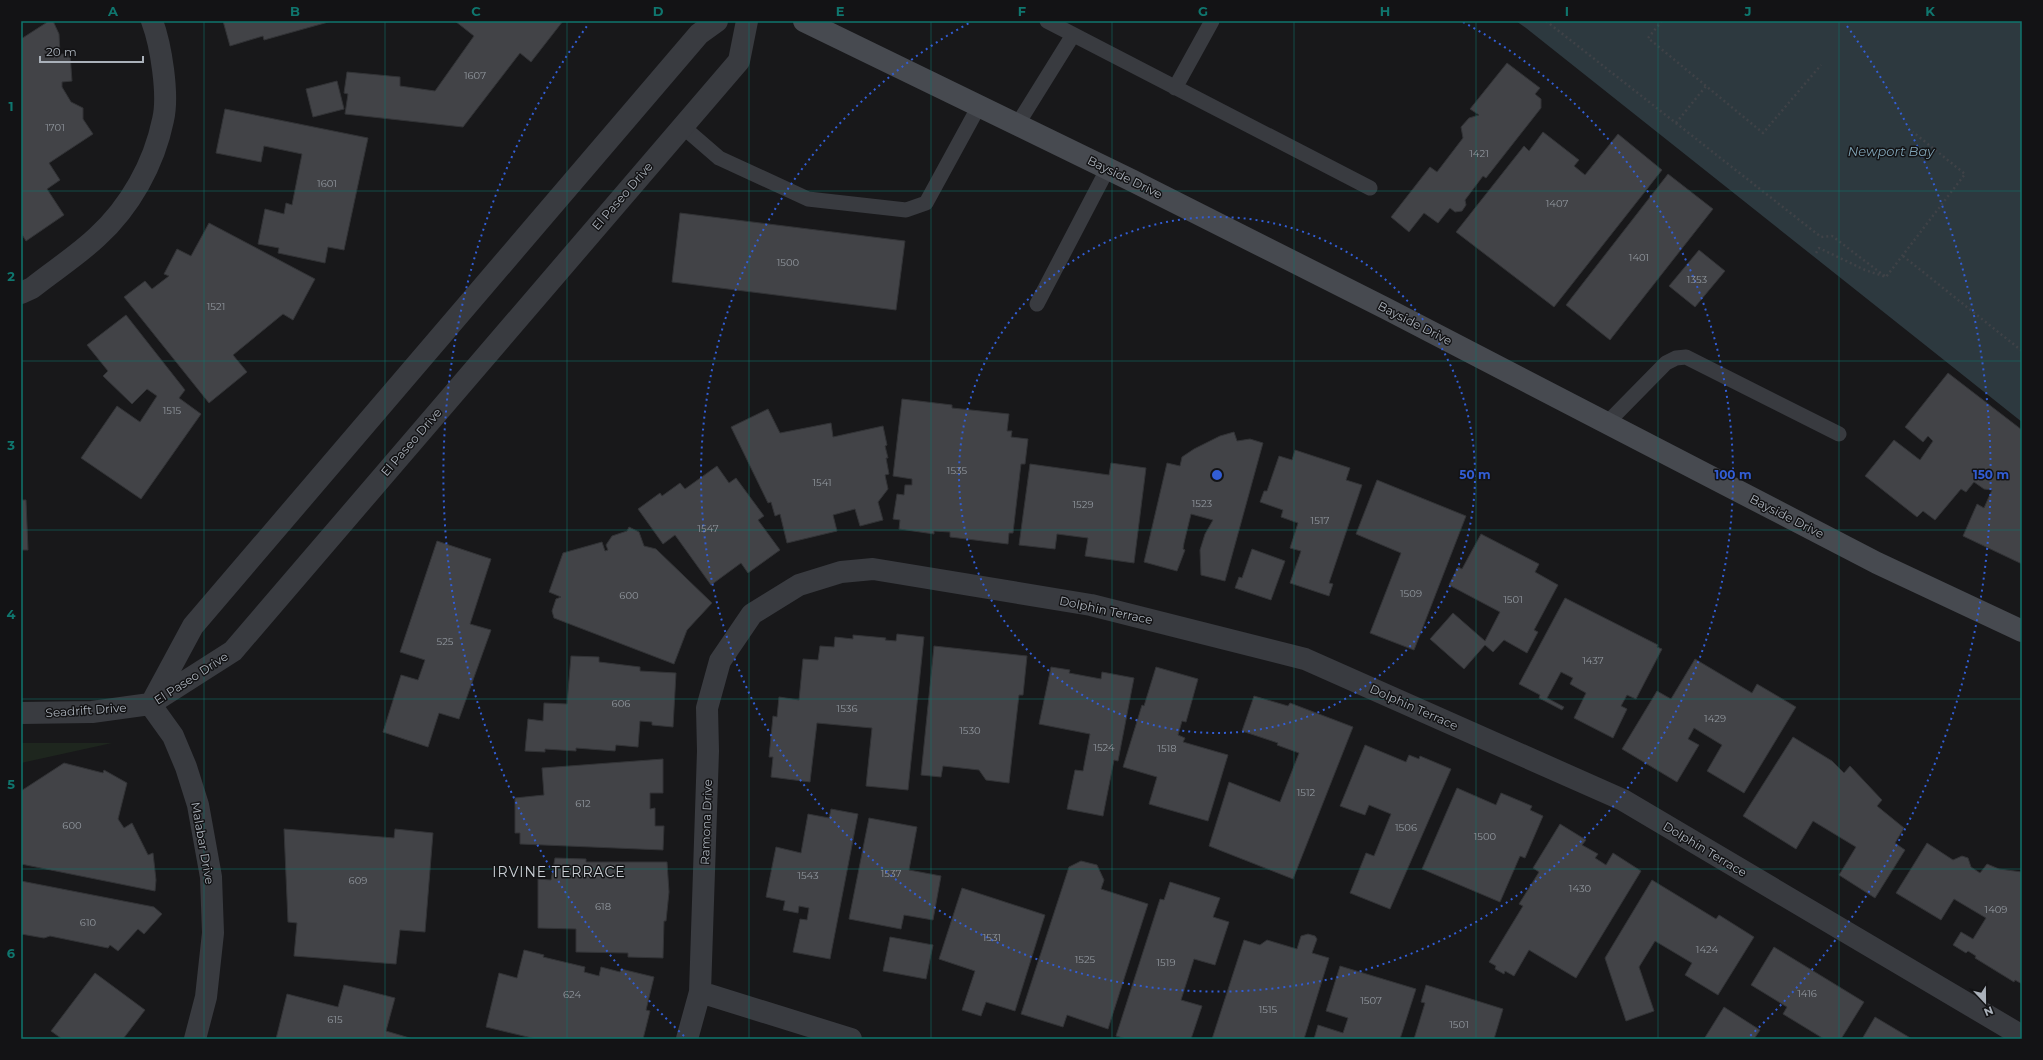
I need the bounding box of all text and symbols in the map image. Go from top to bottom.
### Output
text: A [107,3,119,19]
text: B [290,3,300,19]
text: C [471,3,481,19]
text: D [653,3,664,19]
text: E [836,3,845,19]
text: F [1018,3,1026,19]
text: G [1198,3,1208,19]
text: H [1380,3,1390,19]
text: I [1565,3,1569,19]
text: J [1743,3,1752,19]
text: K [1925,3,1935,19]
scale bar [40,38,143,64]
text: 20 m [46,44,77,59]
house number: 1607 [464,69,486,82]
text: 1 [8,98,14,114]
house number: 1701 [45,121,65,134]
water label: Newport Bay [1848,143,1935,159]
house number: 1421 [1469,147,1489,160]
street label: Bayside Drive [1085,152,1165,202]
street label: El Paseo Drive [588,159,656,233]
house number: 1601 [317,177,337,190]
house number: 1407 [1546,197,1568,210]
house number: 1401 [1629,251,1649,264]
house number: 1500 [777,256,800,269]
text: 2 [7,268,15,284]
house number: 1353 [1687,273,1708,286]
street label: Bayside Drive [1375,298,1455,348]
house number: 1521 [207,300,225,313]
house number: 1515 [163,404,182,417]
street label: El Paseo Drive [377,405,445,479]
text: 3 [6,437,15,453]
house number: 1535 [947,464,968,477]
text: 50 m [1459,467,1491,482]
text: 100 m [1715,467,1751,482]
text: 150 m [1973,467,2009,482]
centre of rings [1210,468,1224,482]
house number: 1541 [812,476,832,489]
street label: Bayside Drive [1747,491,1827,541]
house number: 1523 [1192,497,1213,510]
house number: 1529 [1073,498,1094,511]
house number: 1517 [1311,514,1329,527]
house number: 1547 [697,522,719,535]
house number: 1509 [1400,587,1422,600]
house number: 600 [619,589,639,602]
street label: Dolphin Terrace [1058,593,1154,627]
house number: 1501 [1503,593,1523,606]
text: 4 [7,606,16,622]
house number: 525 [437,635,454,648]
street label: El Paseo Drive [151,649,231,707]
house number: 1437 [1582,654,1604,667]
street label: Dolphin Terrace [1368,681,1460,733]
house number: 606 [612,697,630,710]
street label: Seadrift Drive [45,700,127,720]
house number: 1536 [837,702,857,715]
house number: 1429 [1704,712,1726,725]
house number: 1530 [959,724,981,737]
house number: 1524 [1093,741,1115,754]
house number: 1518 [1157,742,1177,755]
text: 5 [7,776,15,792]
street label: Ramona Drive [697,779,715,865]
house number: 1512 [1297,786,1316,799]
house number: 612 [575,797,591,810]
street label: Malabar Drive [188,801,218,885]
street label: Dolphin Terrace [1660,818,1750,880]
house number: 600 [62,819,82,832]
house number: 1506 [1395,821,1417,834]
house number: 1500 [1474,830,1497,843]
district label: IRVINE TERRACE [492,863,626,881]
house number: 1537 [881,867,901,880]
house number: 1543 [797,869,819,882]
house number: 609 [349,874,367,887]
house number: 1430 [1569,882,1592,895]
house number: 618 [595,900,611,913]
house number: 1409 [1985,903,2007,916]
house number: 610 [80,916,97,929]
house number: 1531 [983,931,1001,944]
house number: 1424 [1696,943,1719,956]
text: 6 [7,945,16,961]
house number: 1525 [1075,953,1096,966]
house number: 1519 [1157,956,1175,969]
north arrow [1965,982,2005,1022]
house number: 1416 [1797,987,1817,1000]
house number: 624 [563,988,581,1001]
house number: 1507 [1360,994,1382,1007]
house number: 1515 [1259,1003,1278,1016]
text: N [1982,1003,1995,1019]
house number: 615 [327,1013,343,1026]
house number: 1501 [1449,1018,1469,1031]

